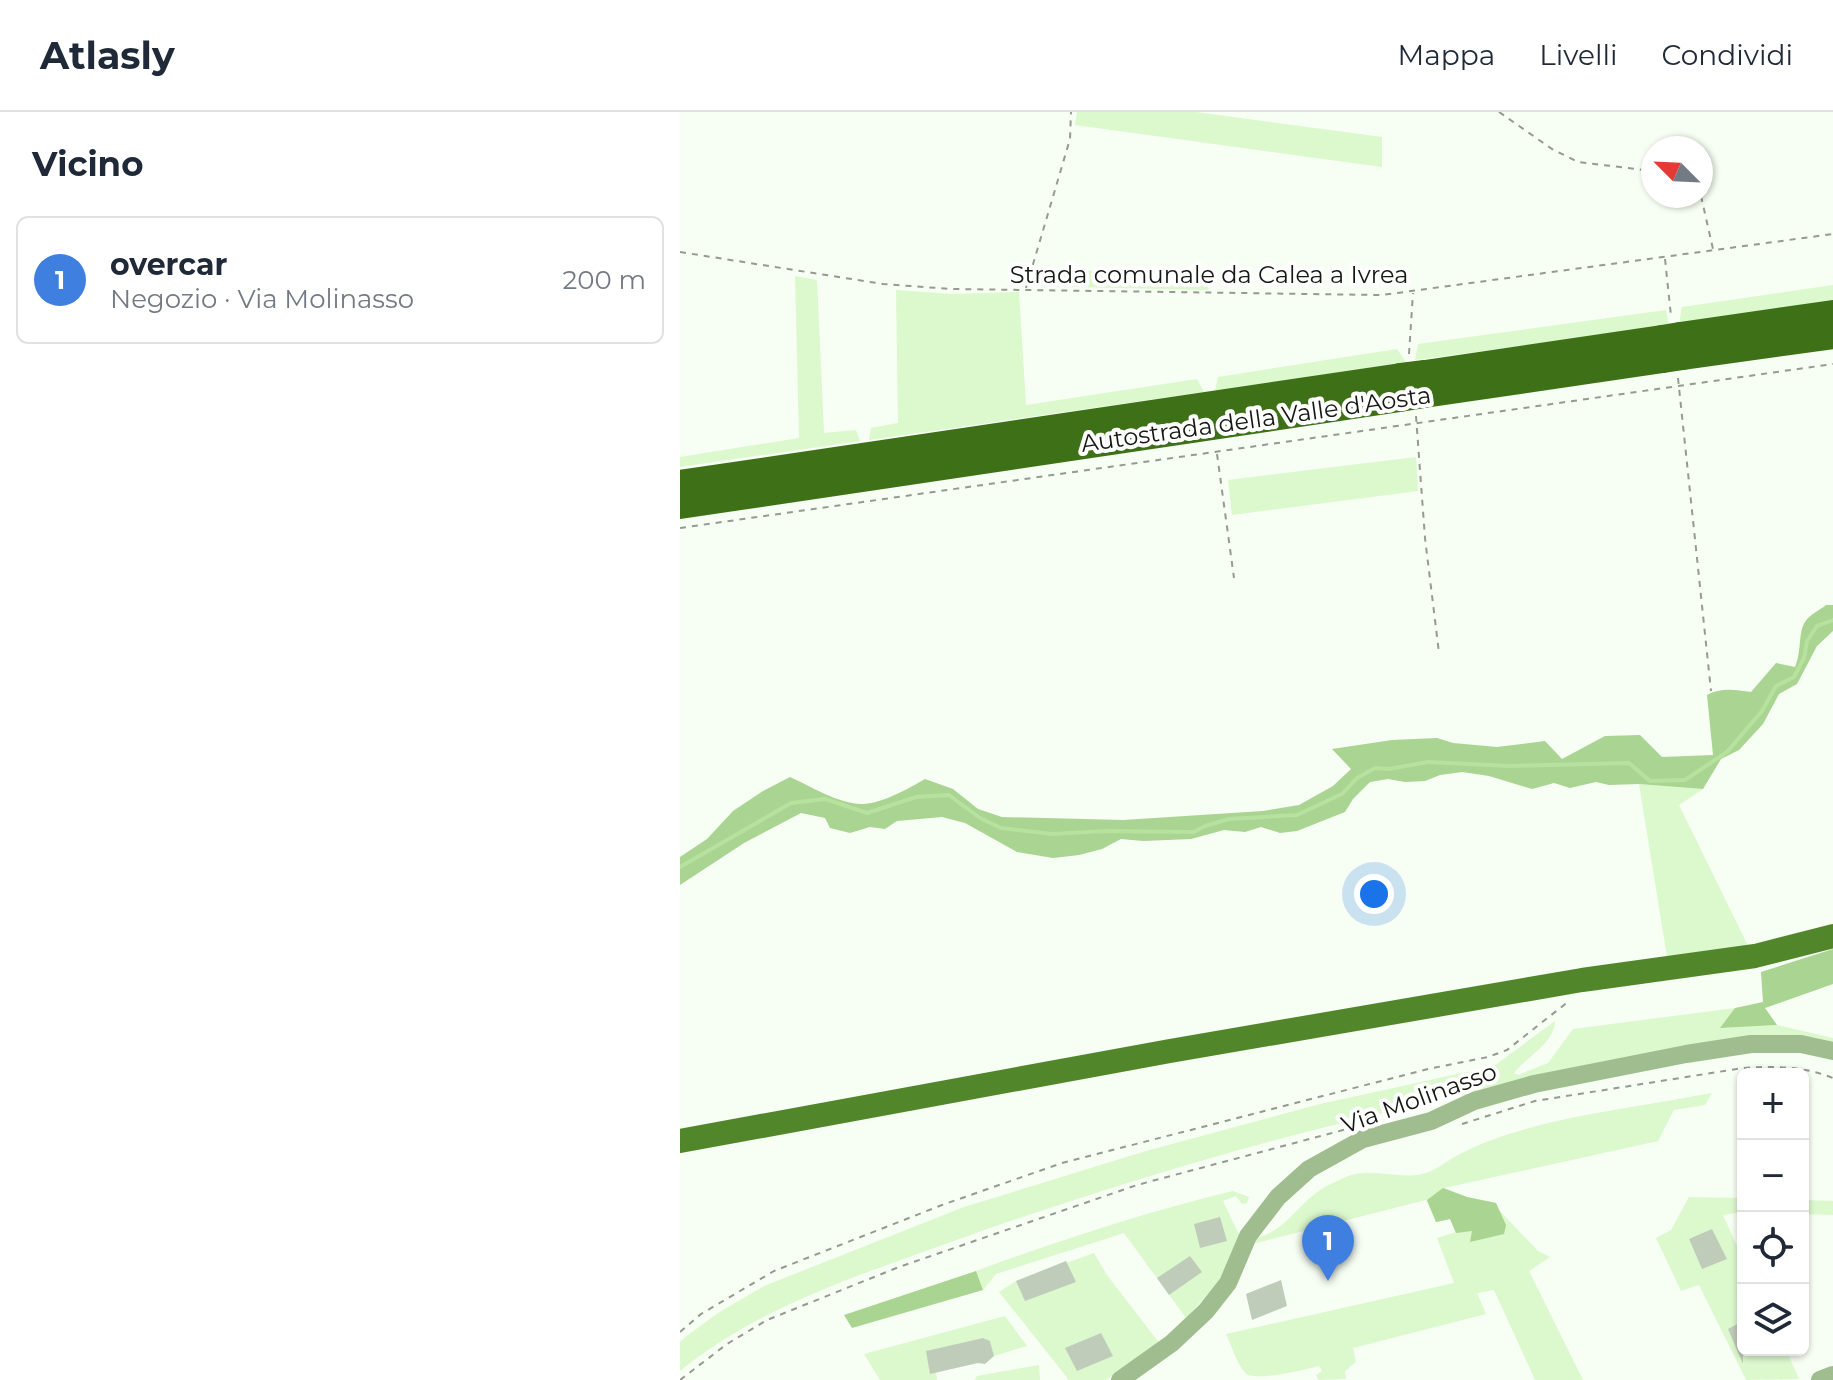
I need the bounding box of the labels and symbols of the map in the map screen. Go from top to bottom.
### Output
north arrow [1641,136,1713,208]
street label: Strada comunale da Calea a Ivrea [1010,260,1408,289]
street label: Autostrada della Valle d'Aosta [1079,380,1433,458]
your location [1354,874,1394,914]
street label: Via Molinasso [1337,1057,1501,1139]
pin: 1 [1302,1215,1354,1281]

